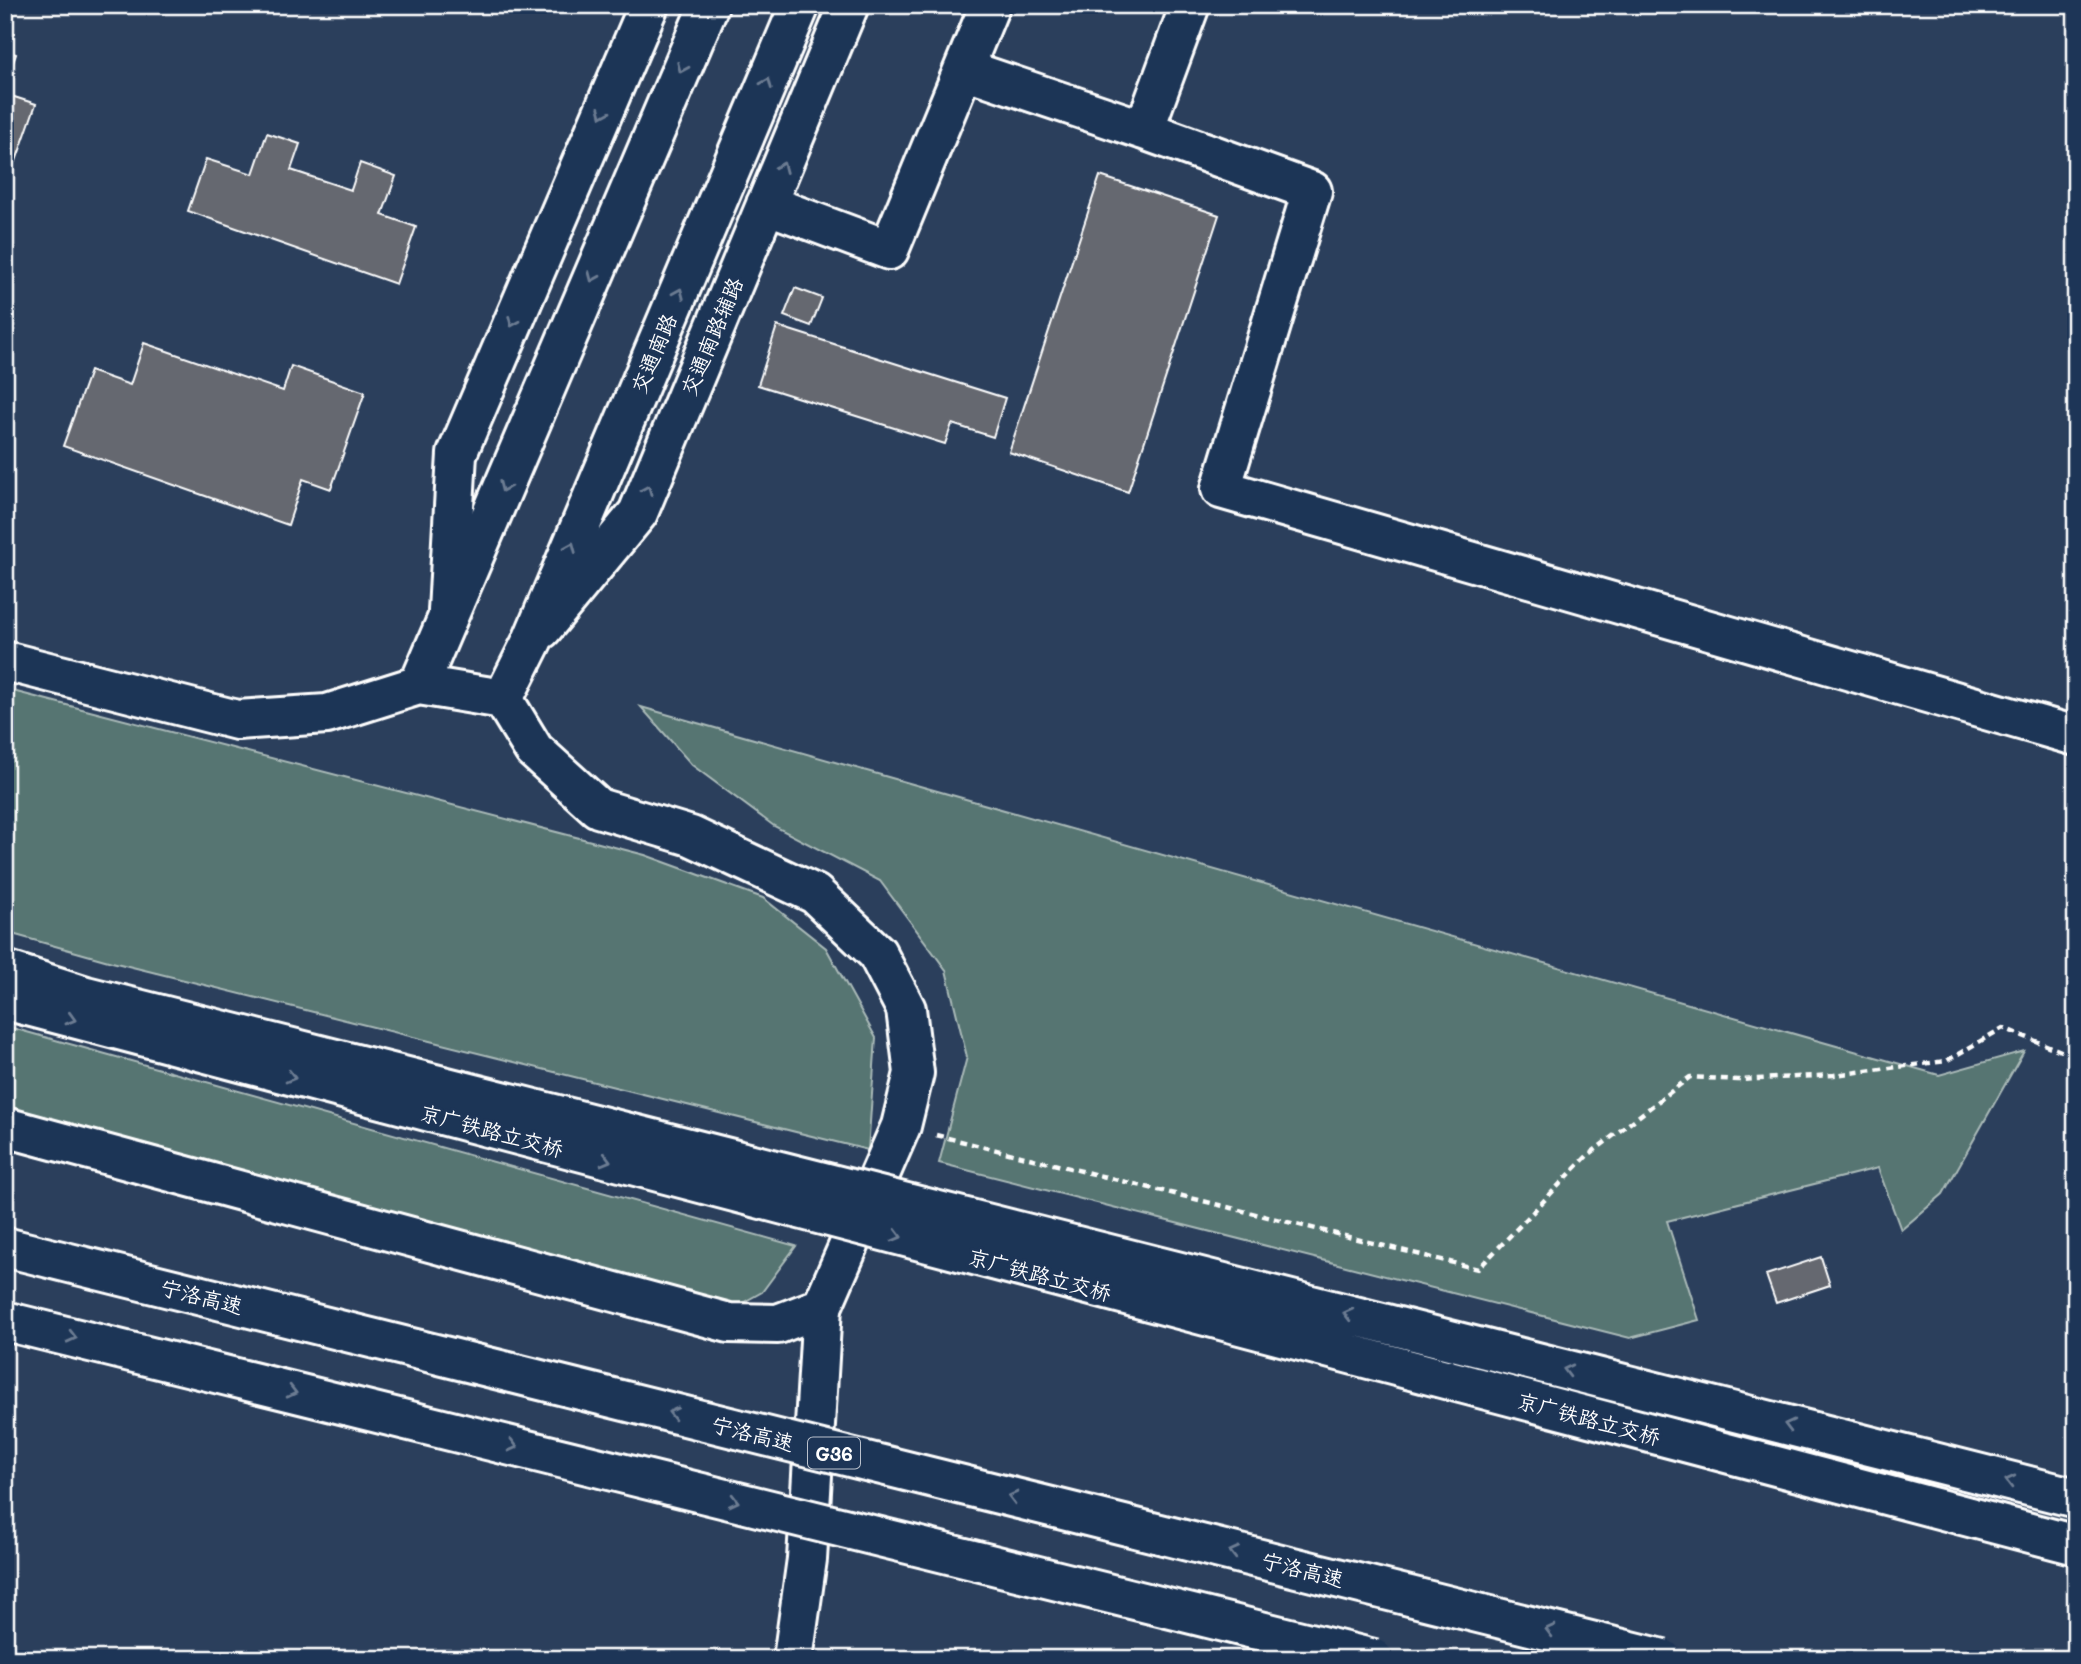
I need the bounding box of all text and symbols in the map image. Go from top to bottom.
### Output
one-way arrow [677,61,691,73]
one-way arrow [759,78,773,90]
one-way arrow [597,106,611,118]
one-way arrow [773,162,787,174]
one-way arrow [587,270,601,283]
street label: 交通南路辅路 [674,273,748,399]
one-way arrow [671,287,685,300]
street label: 交通南路 [624,309,682,397]
one-way arrow [508,316,522,328]
one-way arrow [498,479,512,492]
one-way arrow [639,485,653,498]
one-way arrow [563,542,577,554]
one-way arrow [64,1011,76,1026]
one-way arrow [285,1069,297,1083]
street label: 京广铁路立交桥 [418,1098,566,1162]
one-way arrow [599,1152,611,1166]
one-way arrow [891,1228,903,1242]
street label: 京广铁路立交桥 [966,1242,1114,1306]
street label: 宁洛高速 [158,1273,246,1319]
one-way arrow [1342,1308,1354,1322]
one-way arrow [65,1329,77,1343]
one-way arrow [1562,1364,1574,1378]
one-way arrow [286,1384,298,1398]
street label: 京广铁路立交桥 [1515,1386,1663,1450]
one-way arrow [667,1407,679,1421]
street label: 宁洛高速 [709,1410,797,1456]
one-way arrow [1783,1419,1795,1433]
one-way arrow [507,1438,519,1452]
road number: G36 [808,1438,860,1469]
one-way arrow [2004,1475,2016,1489]
one-way arrow [1007,1491,1019,1505]
one-way arrow [728,1493,740,1507]
one-way arrow [1228,1546,1240,1560]
street label: 宁洛高速 [1259,1546,1347,1592]
one-way arrow [1544,1624,1556,1639]

